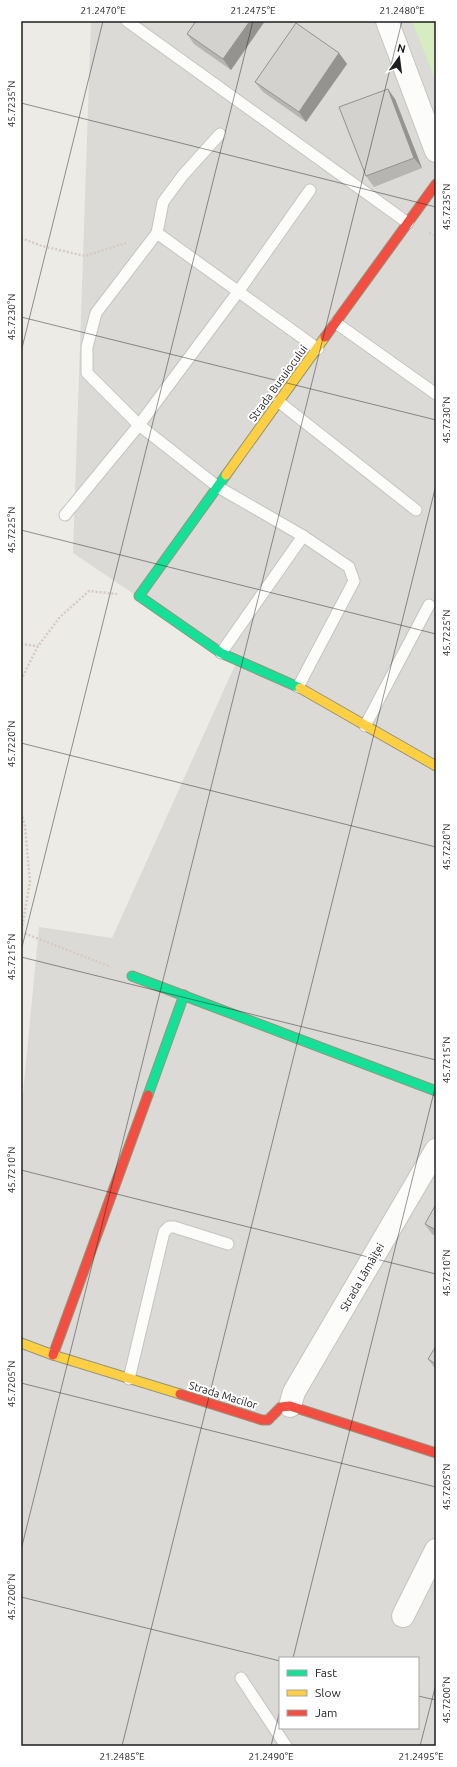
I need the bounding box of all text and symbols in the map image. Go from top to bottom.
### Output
text: 21.2470°E [80,5,126,16]
text: 21.2475°E [230,5,276,16]
text: 21.2480°E [379,5,425,16]
north arrow [379,38,419,78]
text: N [396,41,407,55]
text: 45.7235°N [6,81,17,127]
text: 45.7235°N [441,184,452,230]
text: 45.7230°N [6,294,17,340]
street label: Strada Busuiocului [246,343,310,423]
text: 45.7230°N [441,397,452,443]
text: 45.7225°N [6,507,17,553]
text: 45.7225°N [441,610,452,656]
text: 45.7220°N [6,721,17,767]
text: 45.7220°N [441,824,452,870]
text: 45.7215°N [6,934,17,980]
text: 45.7215°N [441,1037,452,1083]
text: 45.7210°N [6,1147,17,1193]
street label: Strada Lămâiței [338,1241,386,1313]
text: 45.7210°N [441,1250,452,1296]
text: 45.7205°N [6,1361,17,1407]
street label: Strada Macilor [187,1379,259,1411]
text: 45.7205°N [441,1464,452,1510]
text: 45.7200°N [6,1574,17,1620]
legend [279,1657,419,1729]
text: Fast [315,1666,337,1679]
text: 45.7200°N [441,1677,452,1723]
text: Slow [315,1686,341,1699]
text: Jam [315,1706,337,1719]
text: 21.2485°E [99,1751,145,1762]
text: 21.2490°E [248,1751,294,1762]
text: 21.2495°E [398,1751,444,1762]

